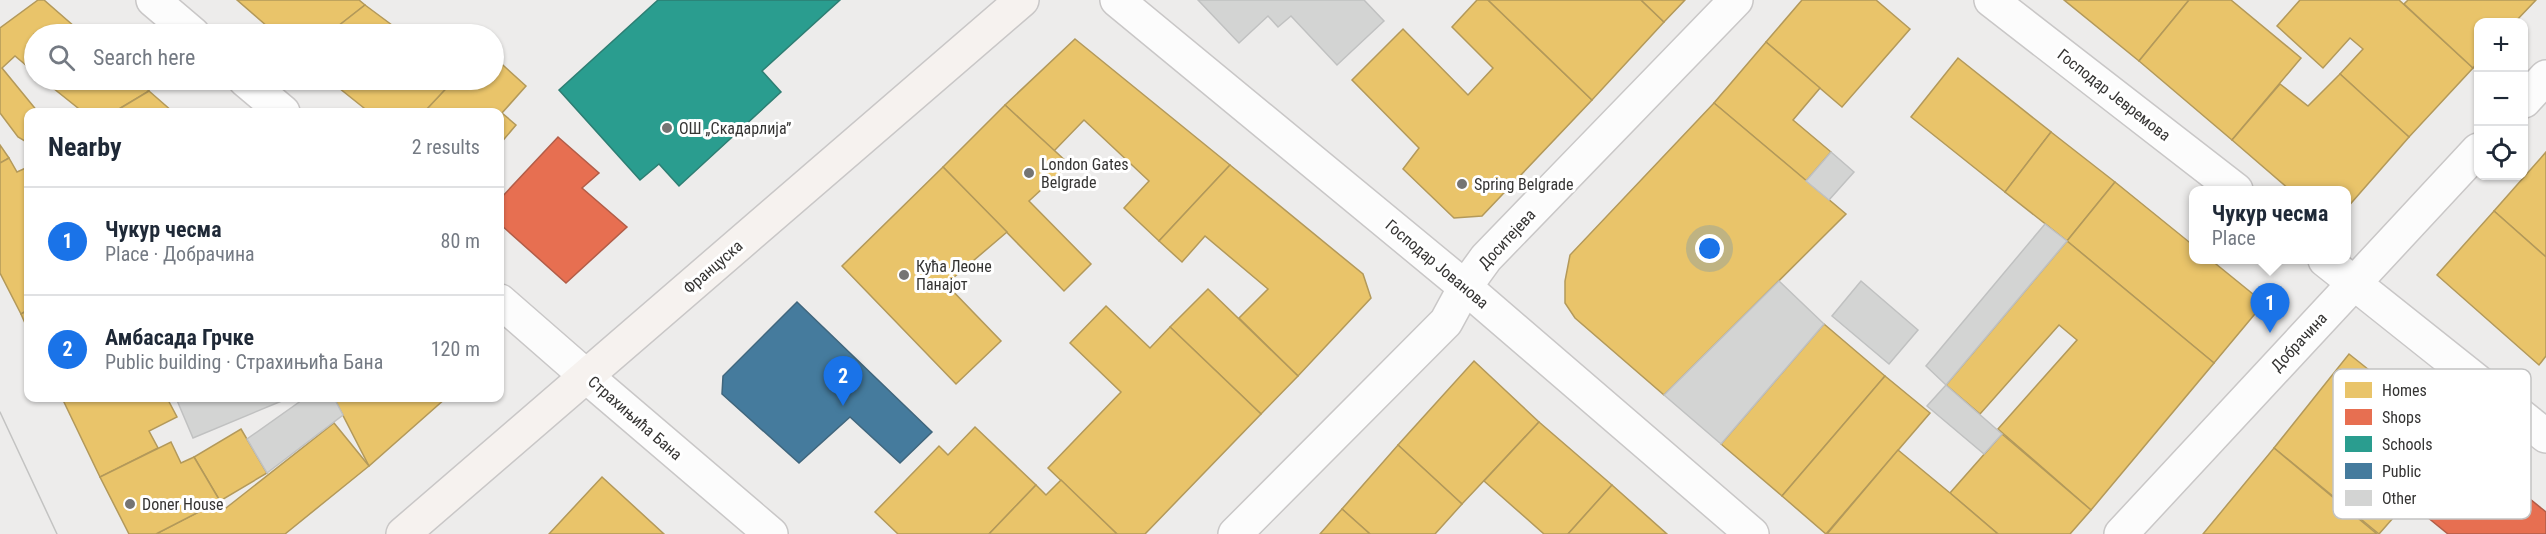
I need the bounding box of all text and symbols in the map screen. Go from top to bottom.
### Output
map controls [2474,18,2528,180]
button: + [2474,18,2528,72]
search box [24,24,504,90]
icon: search [45,41,78,74]
text: Search here [93,45,195,70]
street label: Господар Јевремова [2054,45,2174,145]
button: − [2474,72,2528,126]
place label: ОШ „Скадарлија” [679,119,791,138]
marker: ОШ „Скадарлија” [660,121,674,135]
button: locate [2474,126,2528,180]
text: Nearby [48,132,122,162]
text: 2 results [412,135,480,159]
place label: London Gates Belgrade [1041,155,1128,192]
marker: London Gates Belgrade [1022,166,1036,180]
place label: Spring Belgrade [1474,175,1574,194]
marker: Spring Belgrade [1455,177,1469,191]
popup [2189,186,2351,264]
text: Чукур чесма [2212,201,2328,226]
street label: Доситејева [1475,205,1539,273]
street label: Господар Јованова [1382,215,1492,313]
text: Чукур чесма [105,217,222,242]
text: Place [2212,226,2256,250]
text: 1 [62,229,73,253]
text: 80 m [441,229,480,253]
your location [1695,234,1724,263]
street label: Француска [680,236,746,298]
text: Place · Добрачина [105,242,255,266]
place label: Кућа Леоне Панајот [916,257,992,294]
marker: Кућа Леоне Панајот [897,268,911,282]
pin: 1 [2250,284,2290,333]
street label: Добрачина [2267,309,2331,375]
text: Амбасада Грчке [105,325,254,350]
text: 2 [62,337,73,361]
text: 120 m [431,337,480,361]
text: Public building · Страхињића Бана [105,350,383,374]
pin: 2 [824,356,862,406]
legend [2333,369,2531,519]
street label: Страхињића Бана [584,372,686,464]
text: Homes [2382,381,2427,400]
text: Shops [2382,408,2421,427]
text: Schools [2382,435,2432,454]
text: Public [2382,462,2421,481]
text: Other [2382,489,2417,508]
place label: Doner House [142,495,223,514]
marker: Doner House [123,497,137,511]

